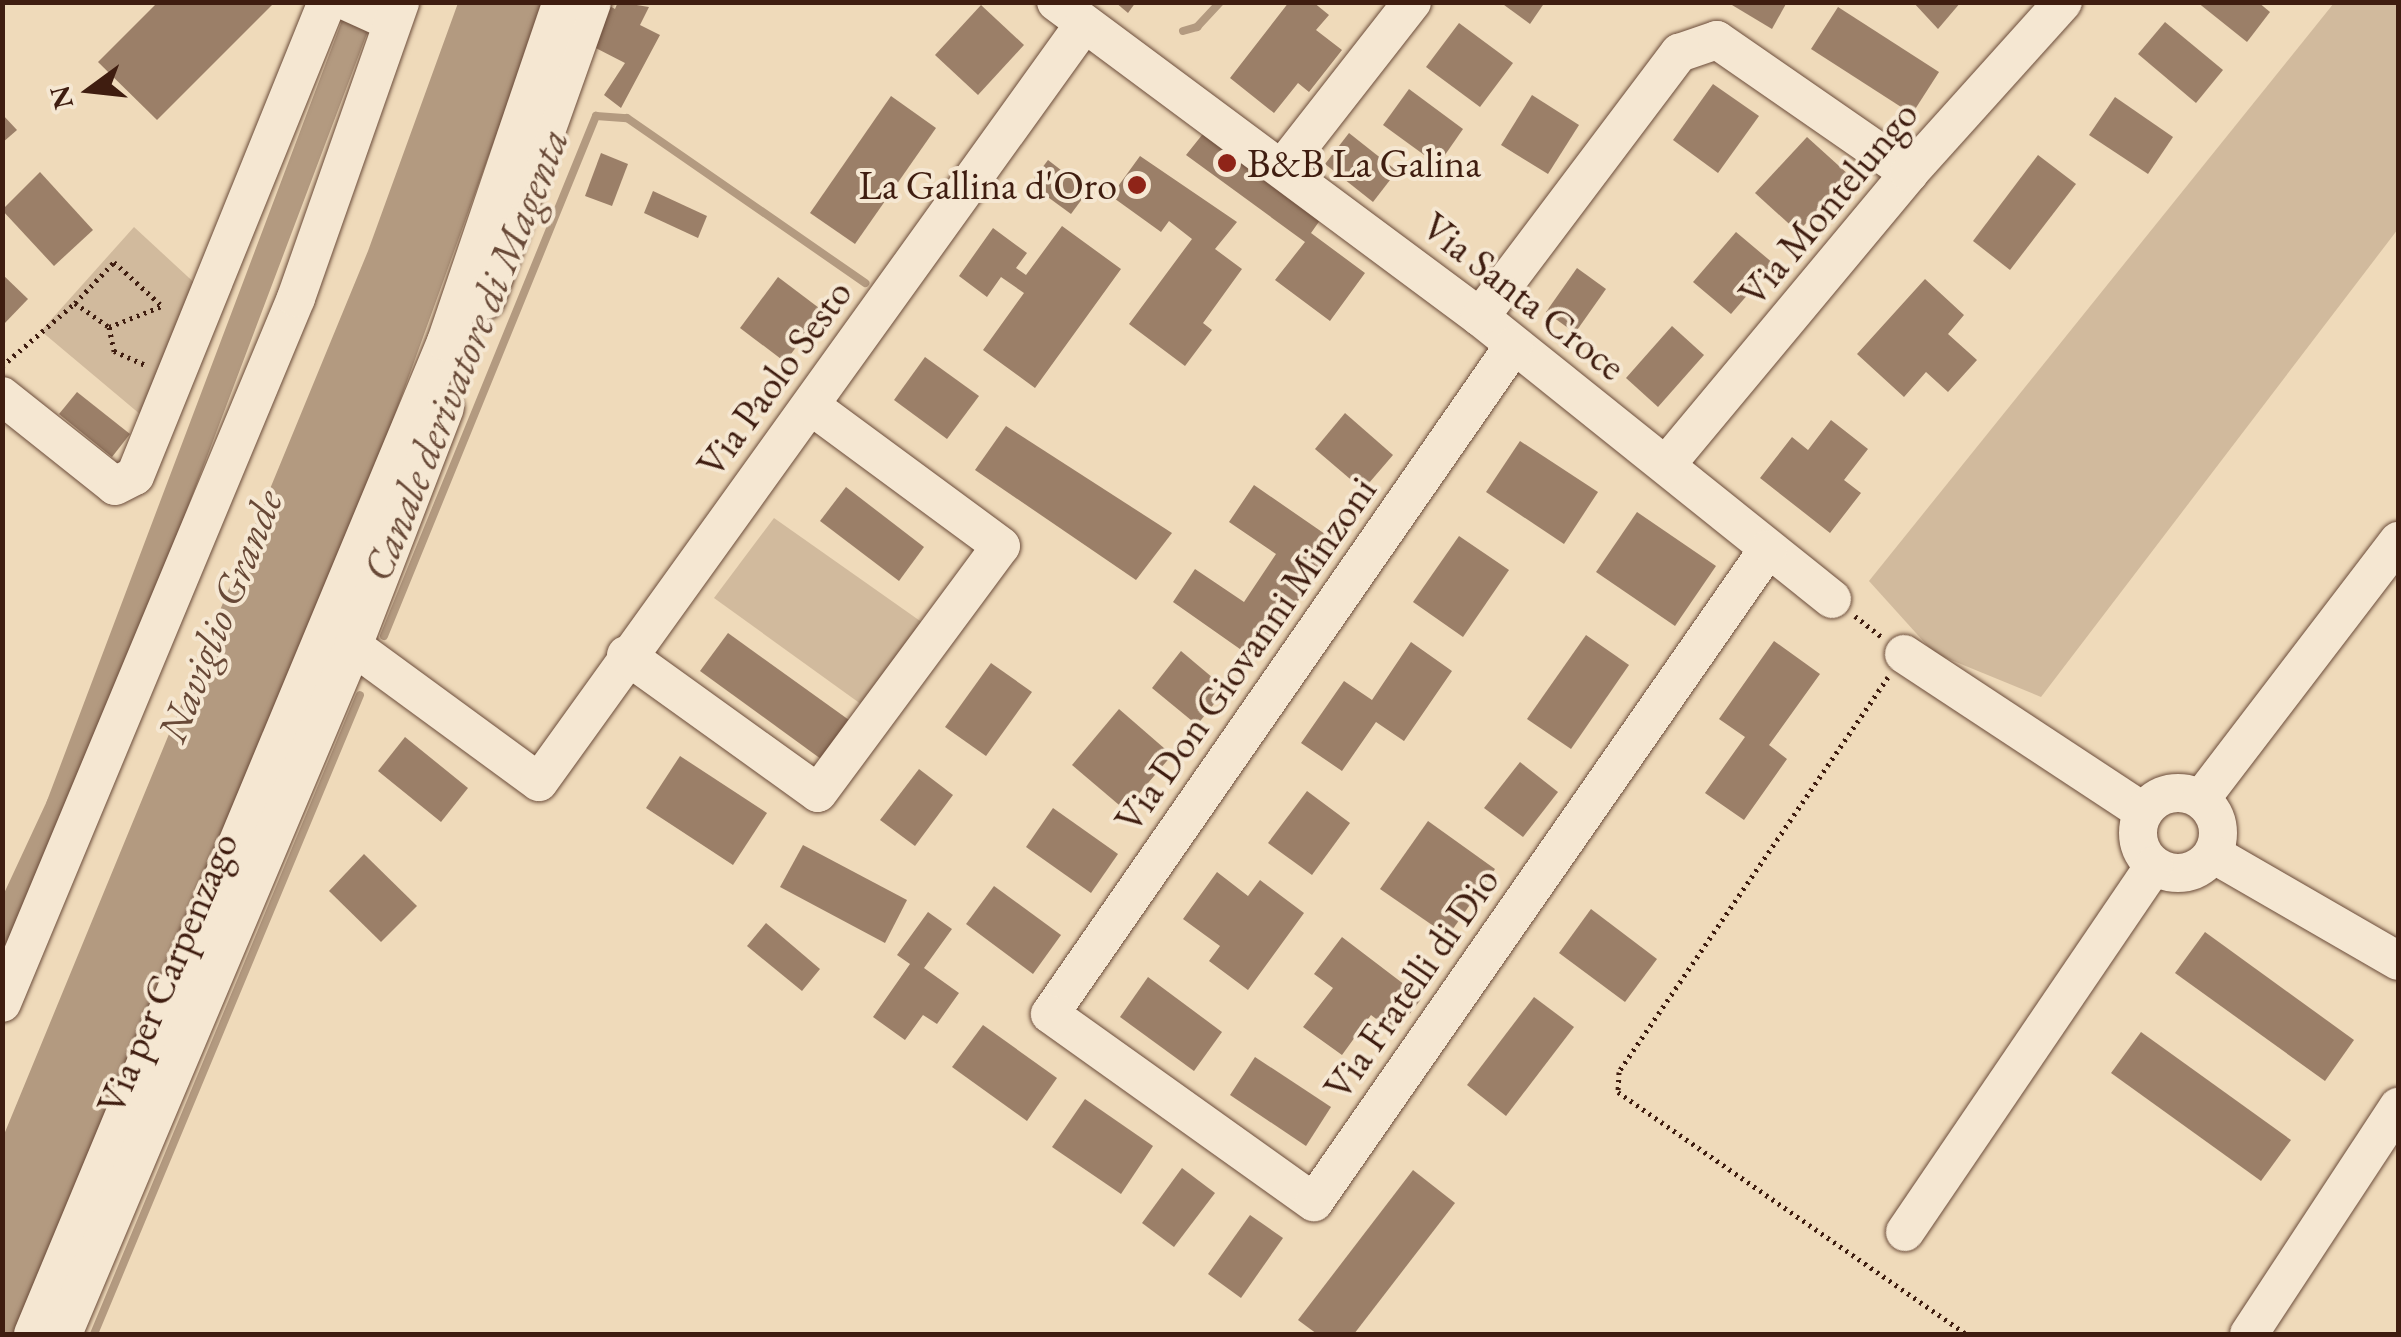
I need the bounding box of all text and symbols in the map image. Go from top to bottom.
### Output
north arrow [40,40,140,140]
text: N [41,82,81,113]
street label: Via Montelungo [1728,91,1928,315]
water label: Canale derivatore di Magenta [352,121,580,589]
place label: B&B La Galina [1247,139,1481,187]
marker: B&B La Galina [1216,152,1238,174]
place label: La Gallina d'Oro [859,161,1117,209]
marker: La Gallina d'Oro [1126,174,1148,196]
street label: Via Santa Croce [1413,202,1635,390]
street label: Via Paolo Sesto [686,270,862,486]
street label: Via Don Giovanni Minzoni [1104,467,1386,841]
water label: Naviglio Grande [146,482,294,750]
street label: Via per Carpenzago [86,825,248,1121]
street label: Via Fratelli di Dio [1313,858,1509,1108]

